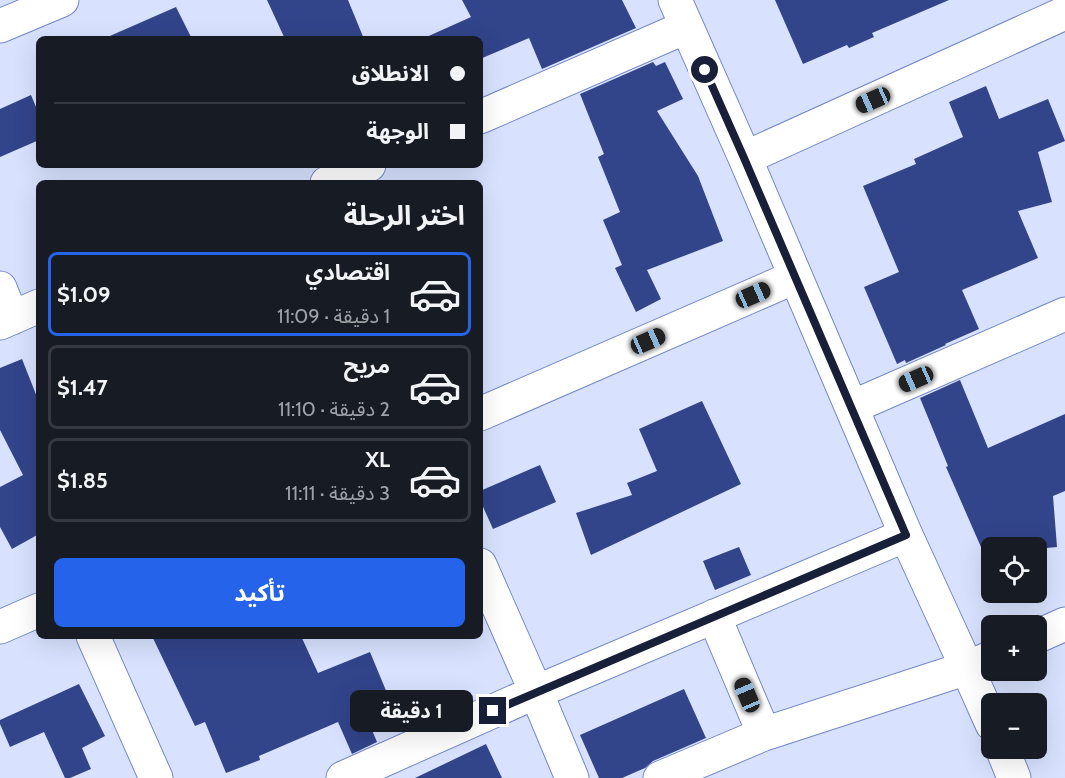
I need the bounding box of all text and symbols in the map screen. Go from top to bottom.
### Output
route start [691,56,718,83]
text: الانطلاق [352,60,429,87]
car [853,84,893,116]
text: الوجهة [366,118,429,145]
text: اختر الرحلة [344,199,465,232]
text: اقتصادي [305,259,390,286]
icon: car [408,267,462,321]
car [733,279,773,311]
text: $1.09 [57,281,110,308]
text: 1 دقيقة · 11:09 [277,304,390,328]
car [628,325,668,357]
text: مريح [344,352,390,379]
icon: car [408,360,462,414]
car [896,363,936,395]
text: $1.47 [57,374,108,401]
text: 2 دقيقة · 11:10 [278,397,390,421]
text: XL [365,446,390,473]
icon: car [408,453,462,507]
text: $1.85 [57,467,108,494]
text: 3 دقيقة · 11:11 [285,481,390,505]
map controls [981,537,1047,759]
button: locate [981,537,1047,603]
button: تأكيد [54,558,465,627]
button: + [981,615,1047,681]
car [732,675,762,715]
callout: 1 دقيقة [349,690,472,732]
button: − [981,693,1047,759]
route end [479,697,506,724]
text: 1 دقيقة [380,699,443,723]

